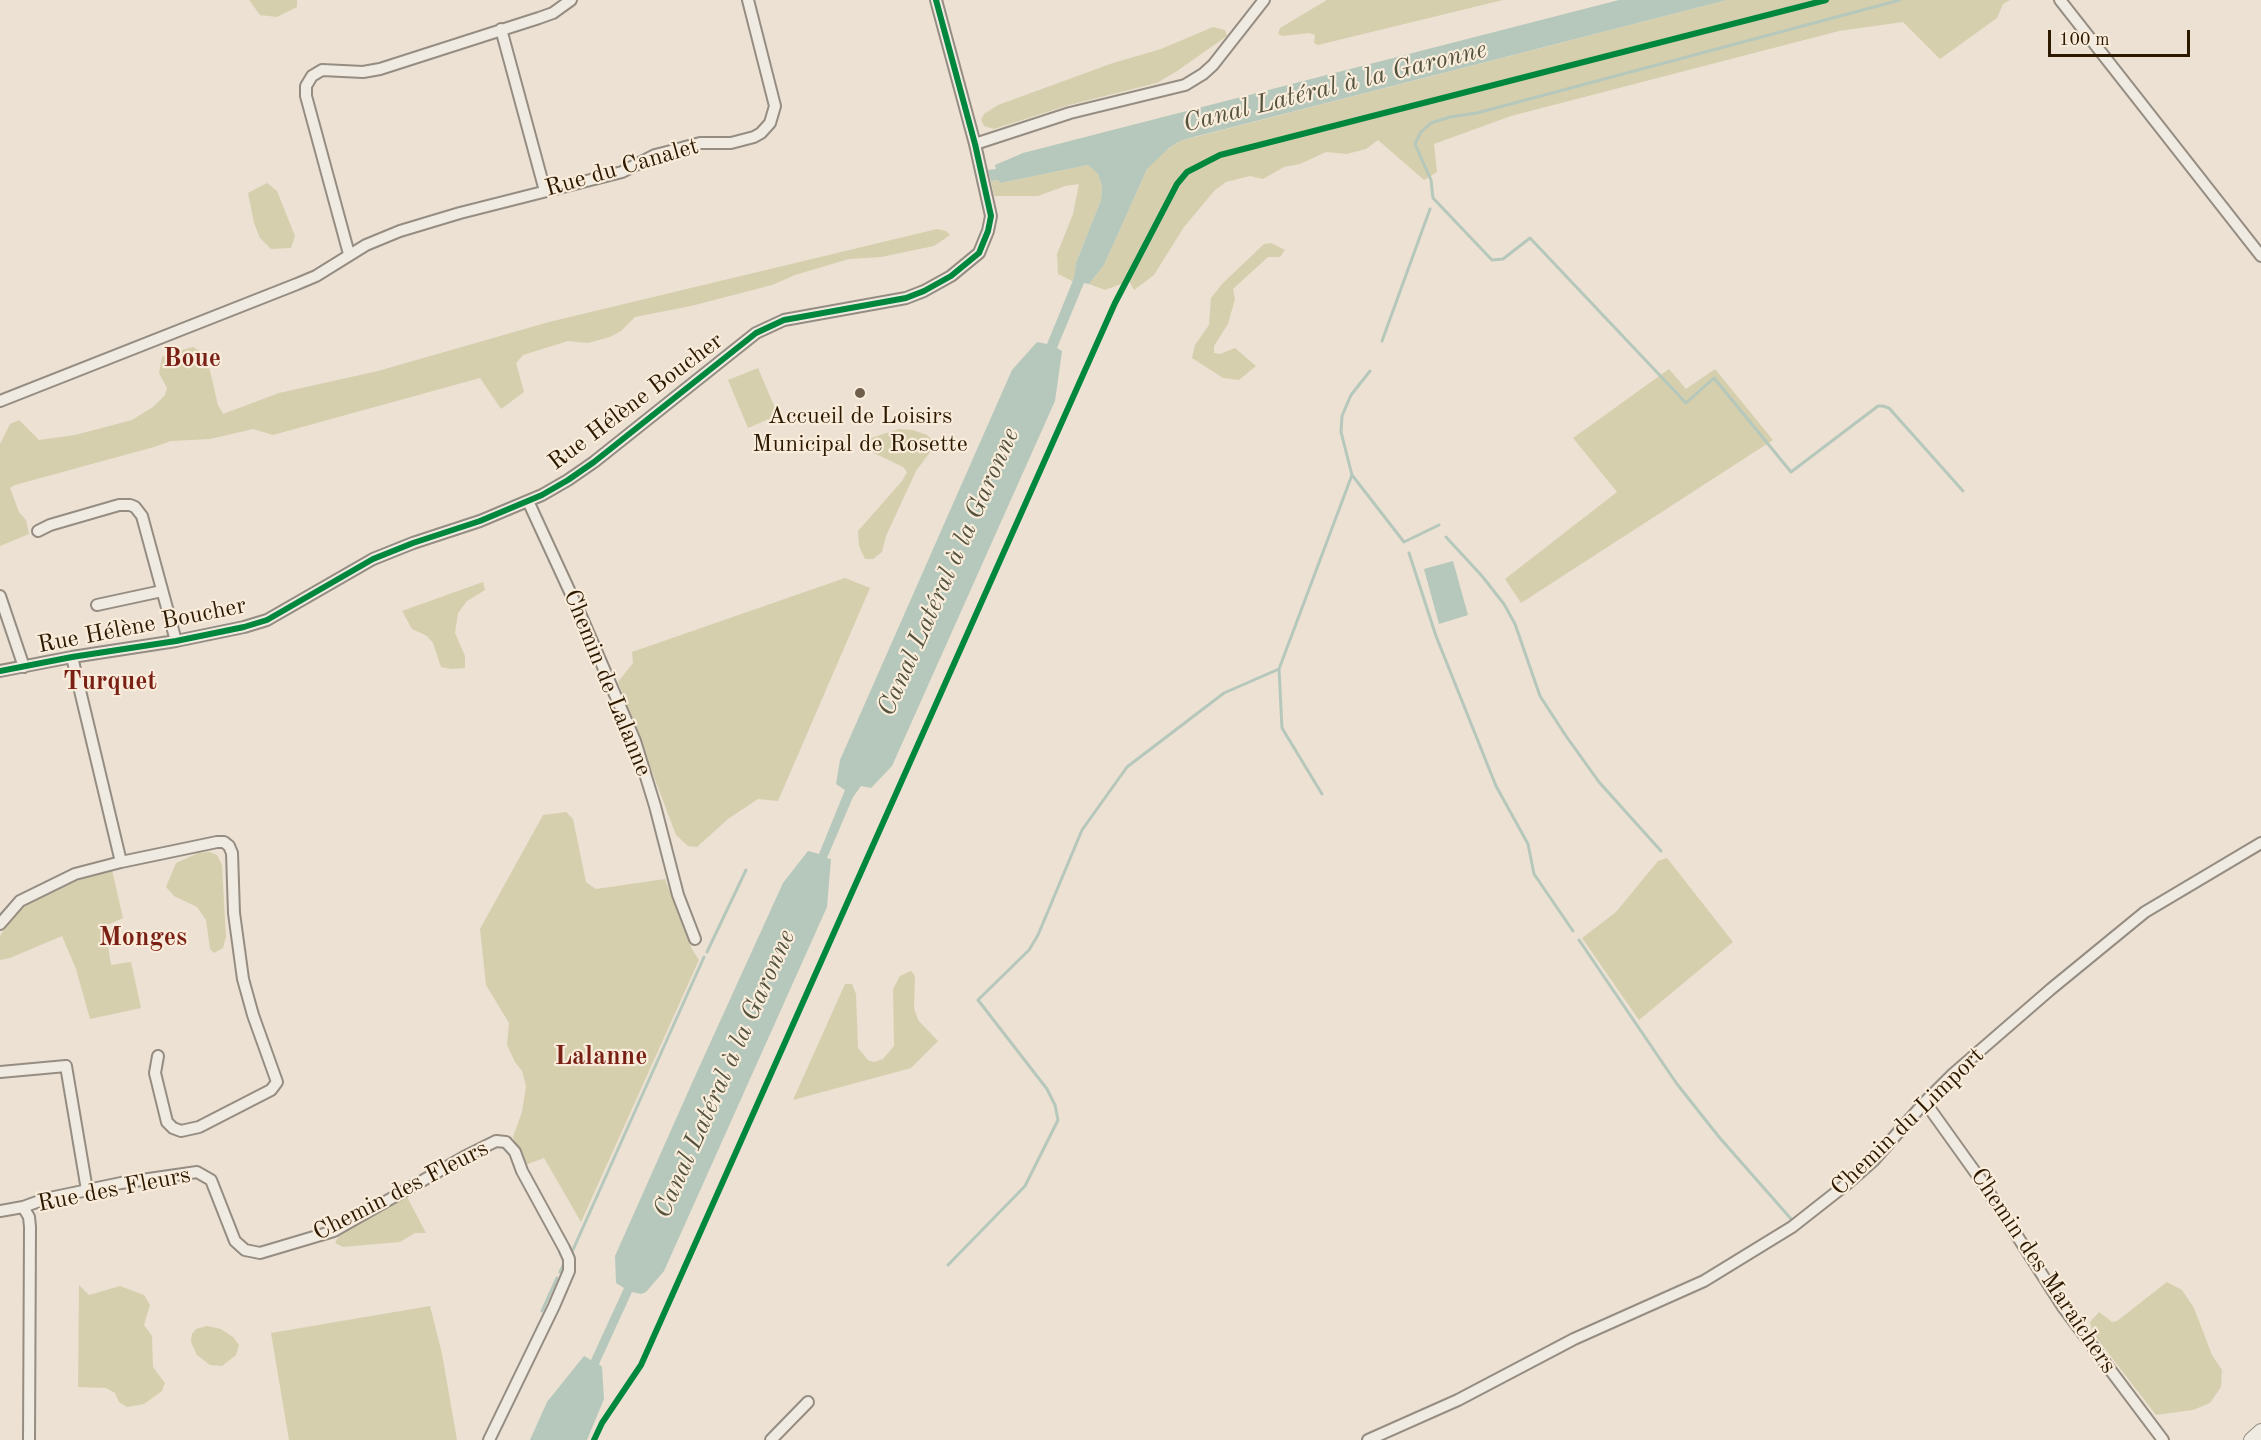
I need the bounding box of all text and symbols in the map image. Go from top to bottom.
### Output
scale bar [2051,18,2194,56]
text: 100 m [2059,31,2110,49]
water label: Canal Latéral à la Garonne [1180,34,1490,140]
street label: Rue du Canalet [542,132,702,204]
street label: Rue Hélène Boucher [543,327,729,477]
district label: Boue [163,343,221,375]
marker: Accueil de Loisirs Municipal de Rosette [853,386,867,400]
place label: Accueil de Loisirs Municipal de Rosette [752,403,968,459]
water label: Canal Latéral à la Garonne [871,423,1027,721]
street label: Chemin de Lalanne [556,585,658,781]
street label: Rue Hélène Boucher [35,592,249,660]
district label: Turquet [63,666,157,698]
district label: Monges [99,922,187,954]
water label: Canal Latéral à la Garonne [647,925,803,1223]
district label: Lalanne [554,1041,648,1073]
street label: Chemin du Limport [1825,1042,1991,1202]
street label: Chemin des Fleurs [309,1134,493,1248]
street label: Rue des Fleurs [35,1161,193,1219]
street label: Chemin des Maraîchers [1964,1163,2122,1379]

